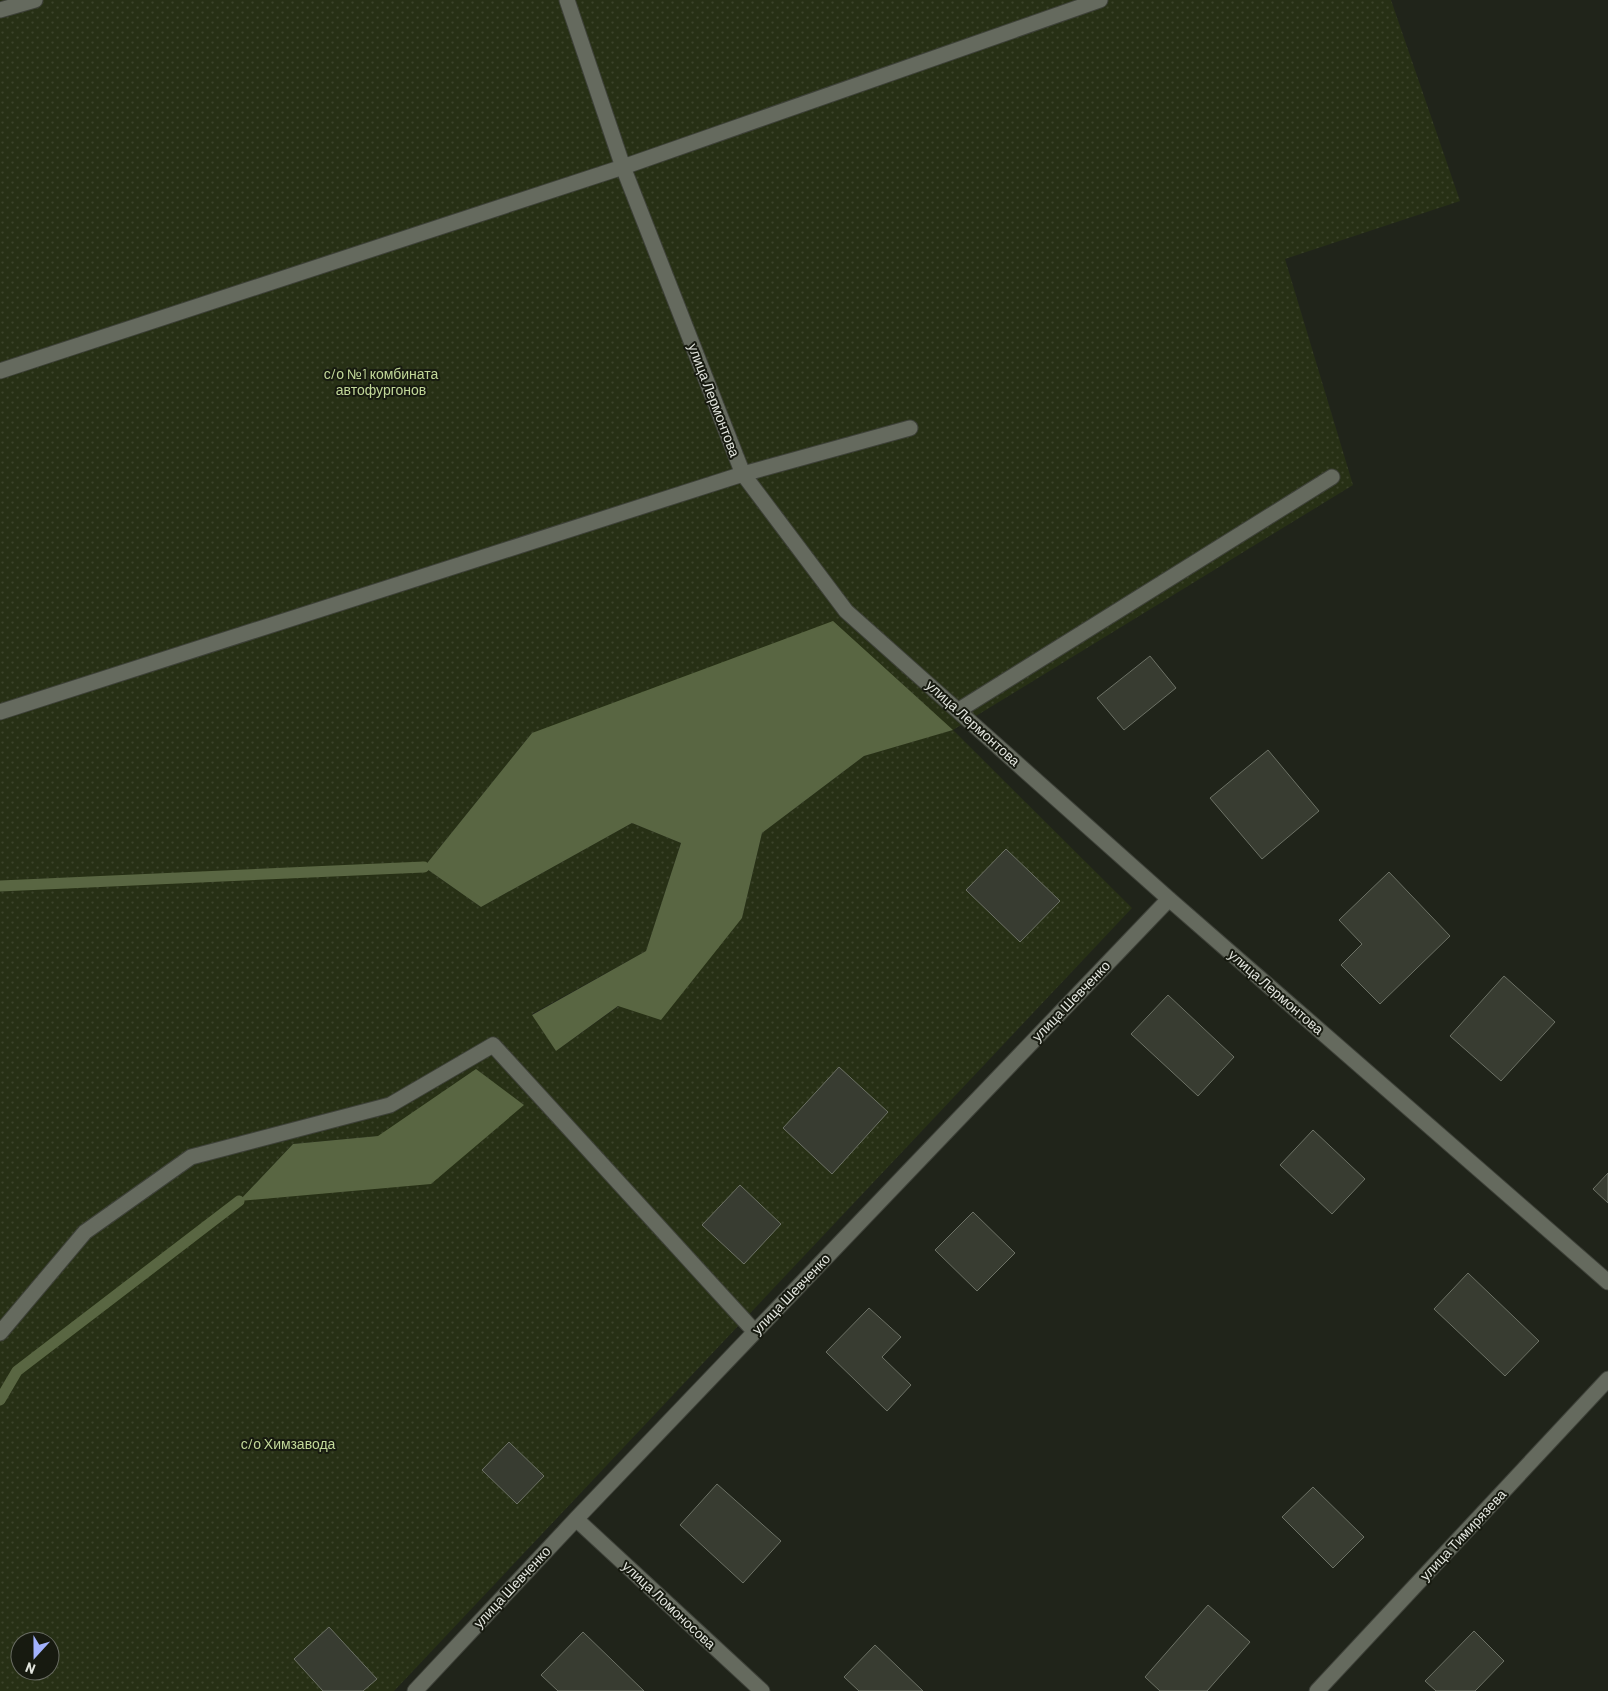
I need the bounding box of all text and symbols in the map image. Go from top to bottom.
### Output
street label: улица Лермонтова [685,341,744,459]
park label: с/о №1 комбината автофургонов [324,365,438,398]
street label: улица Лермонтова [923,676,1024,769]
street label: улица Лермонтова [1225,946,1327,1038]
street label: улица Шевченко [1028,957,1114,1045]
street label: улица Шевченко [748,1250,834,1338]
park label: с/о Химзавода [241,1435,336,1452]
street label: улица Тимирязева [1416,1485,1510,1584]
street label: улица Шевченко [469,1542,554,1631]
street label: улица Ломоносова [619,1557,720,1652]
north arrow [10,1631,60,1681]
text: N [23,1659,38,1678]

